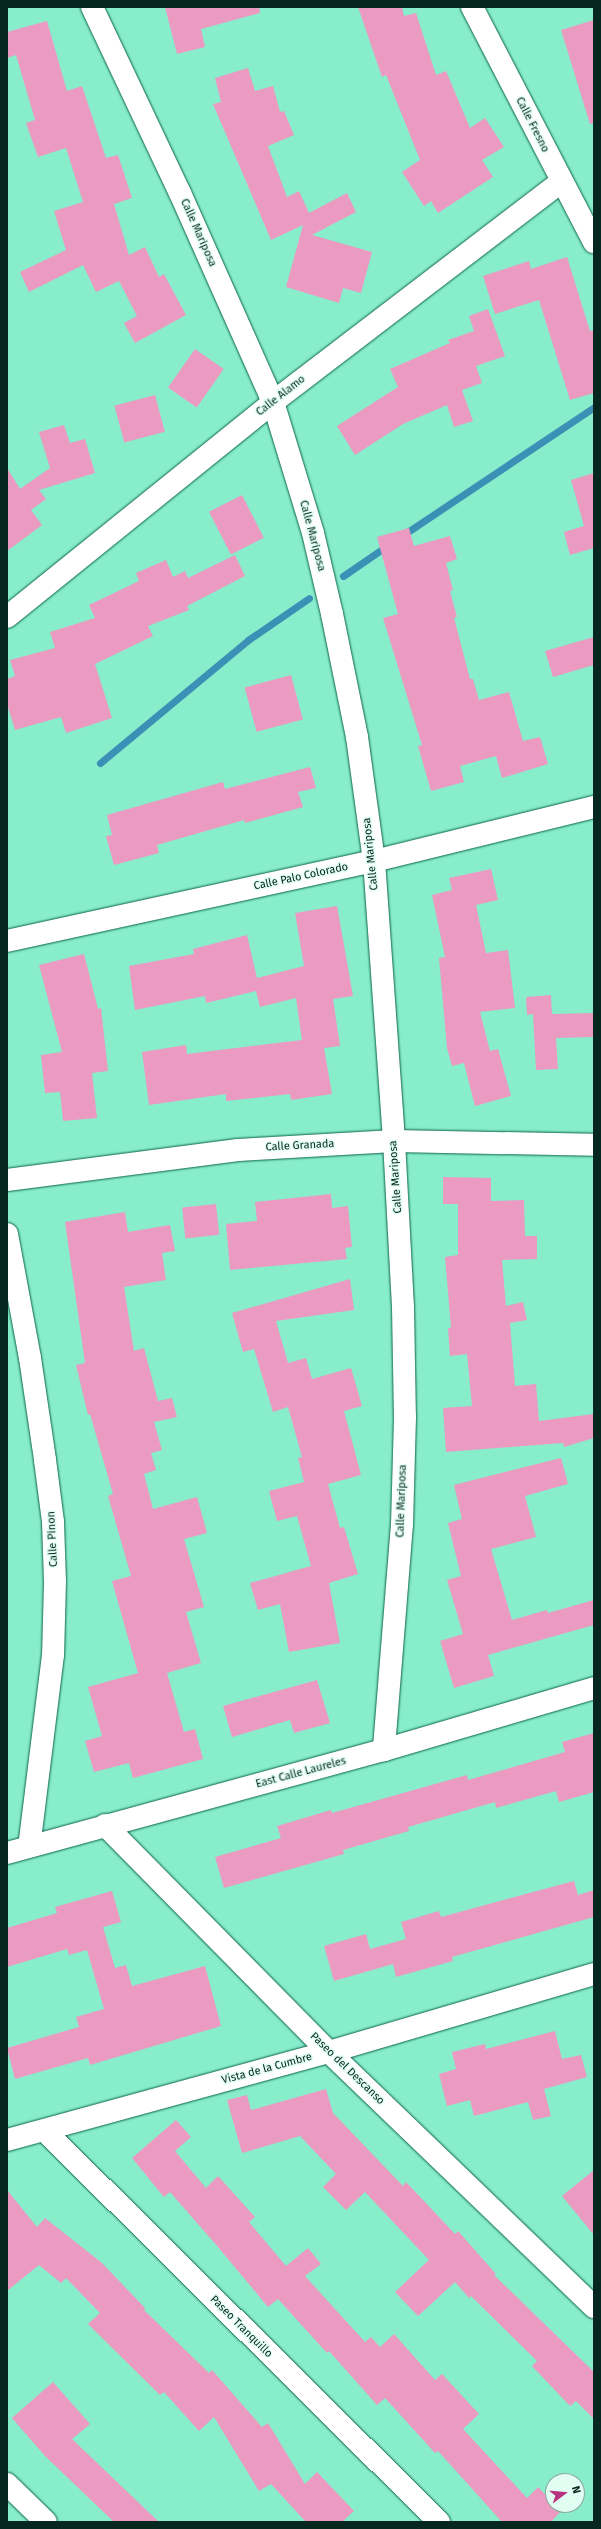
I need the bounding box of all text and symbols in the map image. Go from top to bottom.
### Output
street label: Calle Fresno [512,95,552,155]
street label: Calle Mariposa [177,197,219,269]
street label: Calle Alamo [254,373,308,419]
street label: Calle Mariposa [296,499,328,573]
street label: Calle Mariposa [361,817,381,891]
street label: Calle Palo Colorado [253,861,349,893]
street label: Calle Granada [265,1138,335,1154]
street label: Calle Mariposa [387,1140,405,1214]
street label: Calle Mariposa [394,1464,410,1538]
street label: Calle Pinon [45,1511,61,1567]
street label: East Calle Laureles [254,1755,348,1791]
street label: Paseo del Descanso [307,2030,387,2108]
street label: Vista de la Cumbre [220,2051,314,2087]
street label: Paseo Tranquillo [207,2293,275,2361]
north arrow [545,2473,585,2513]
text: N [569,2485,583,2495]

